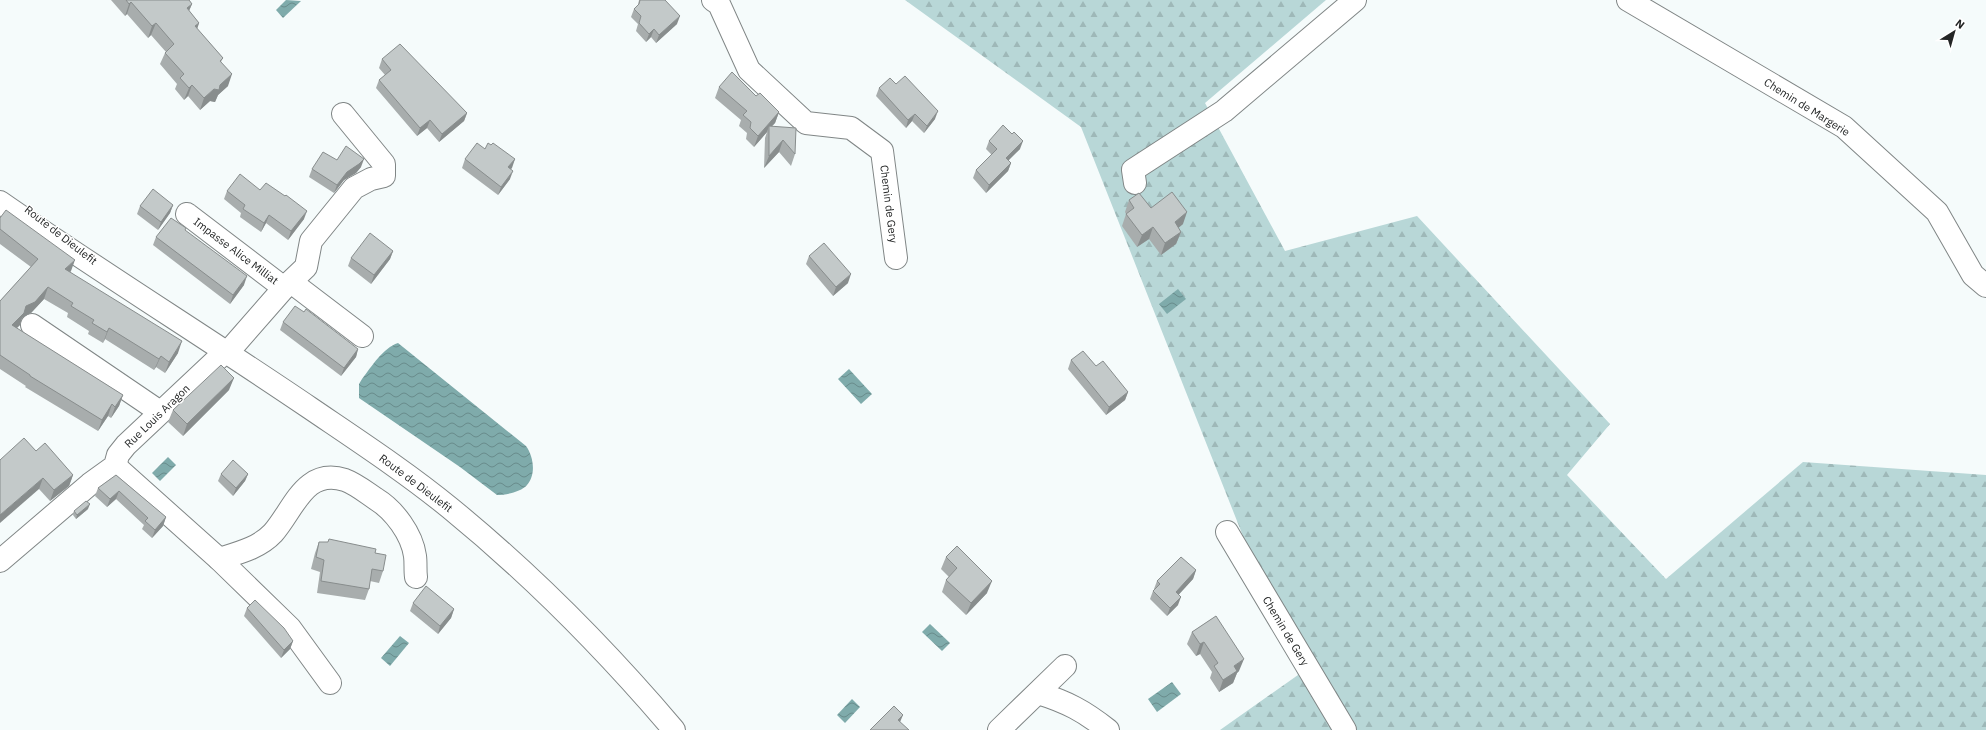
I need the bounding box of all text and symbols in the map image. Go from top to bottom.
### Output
north arrow [1934,12,1974,52]
text: N [1953,16,1967,32]
street label: Chemin de Margerie [1762,75,1852,139]
street label: Chemin de Gery [877,164,901,244]
street label: Route de Dieulefit [22,202,100,268]
street label: Impasse Alice Milliat [191,215,281,288]
street label: Rue Louis Aragon [121,381,193,451]
street label: Route de Dieulefit [377,451,456,515]
street label: Chemin de Gery [1260,594,1313,669]

